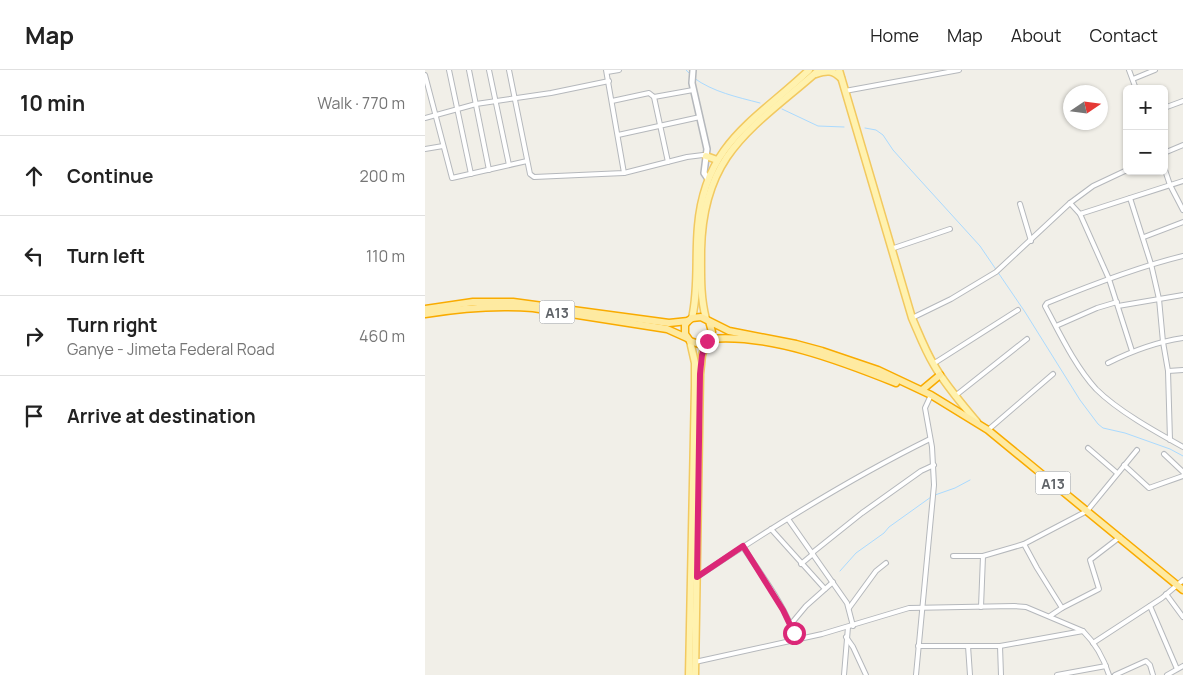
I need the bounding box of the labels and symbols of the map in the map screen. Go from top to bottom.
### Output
north arrow [1063,85,1108,130]
road number: A13 [539,300,575,323]
route end [696,330,719,353]
road number: A13 [1035,472,1071,494]
route start [783,622,806,645]

